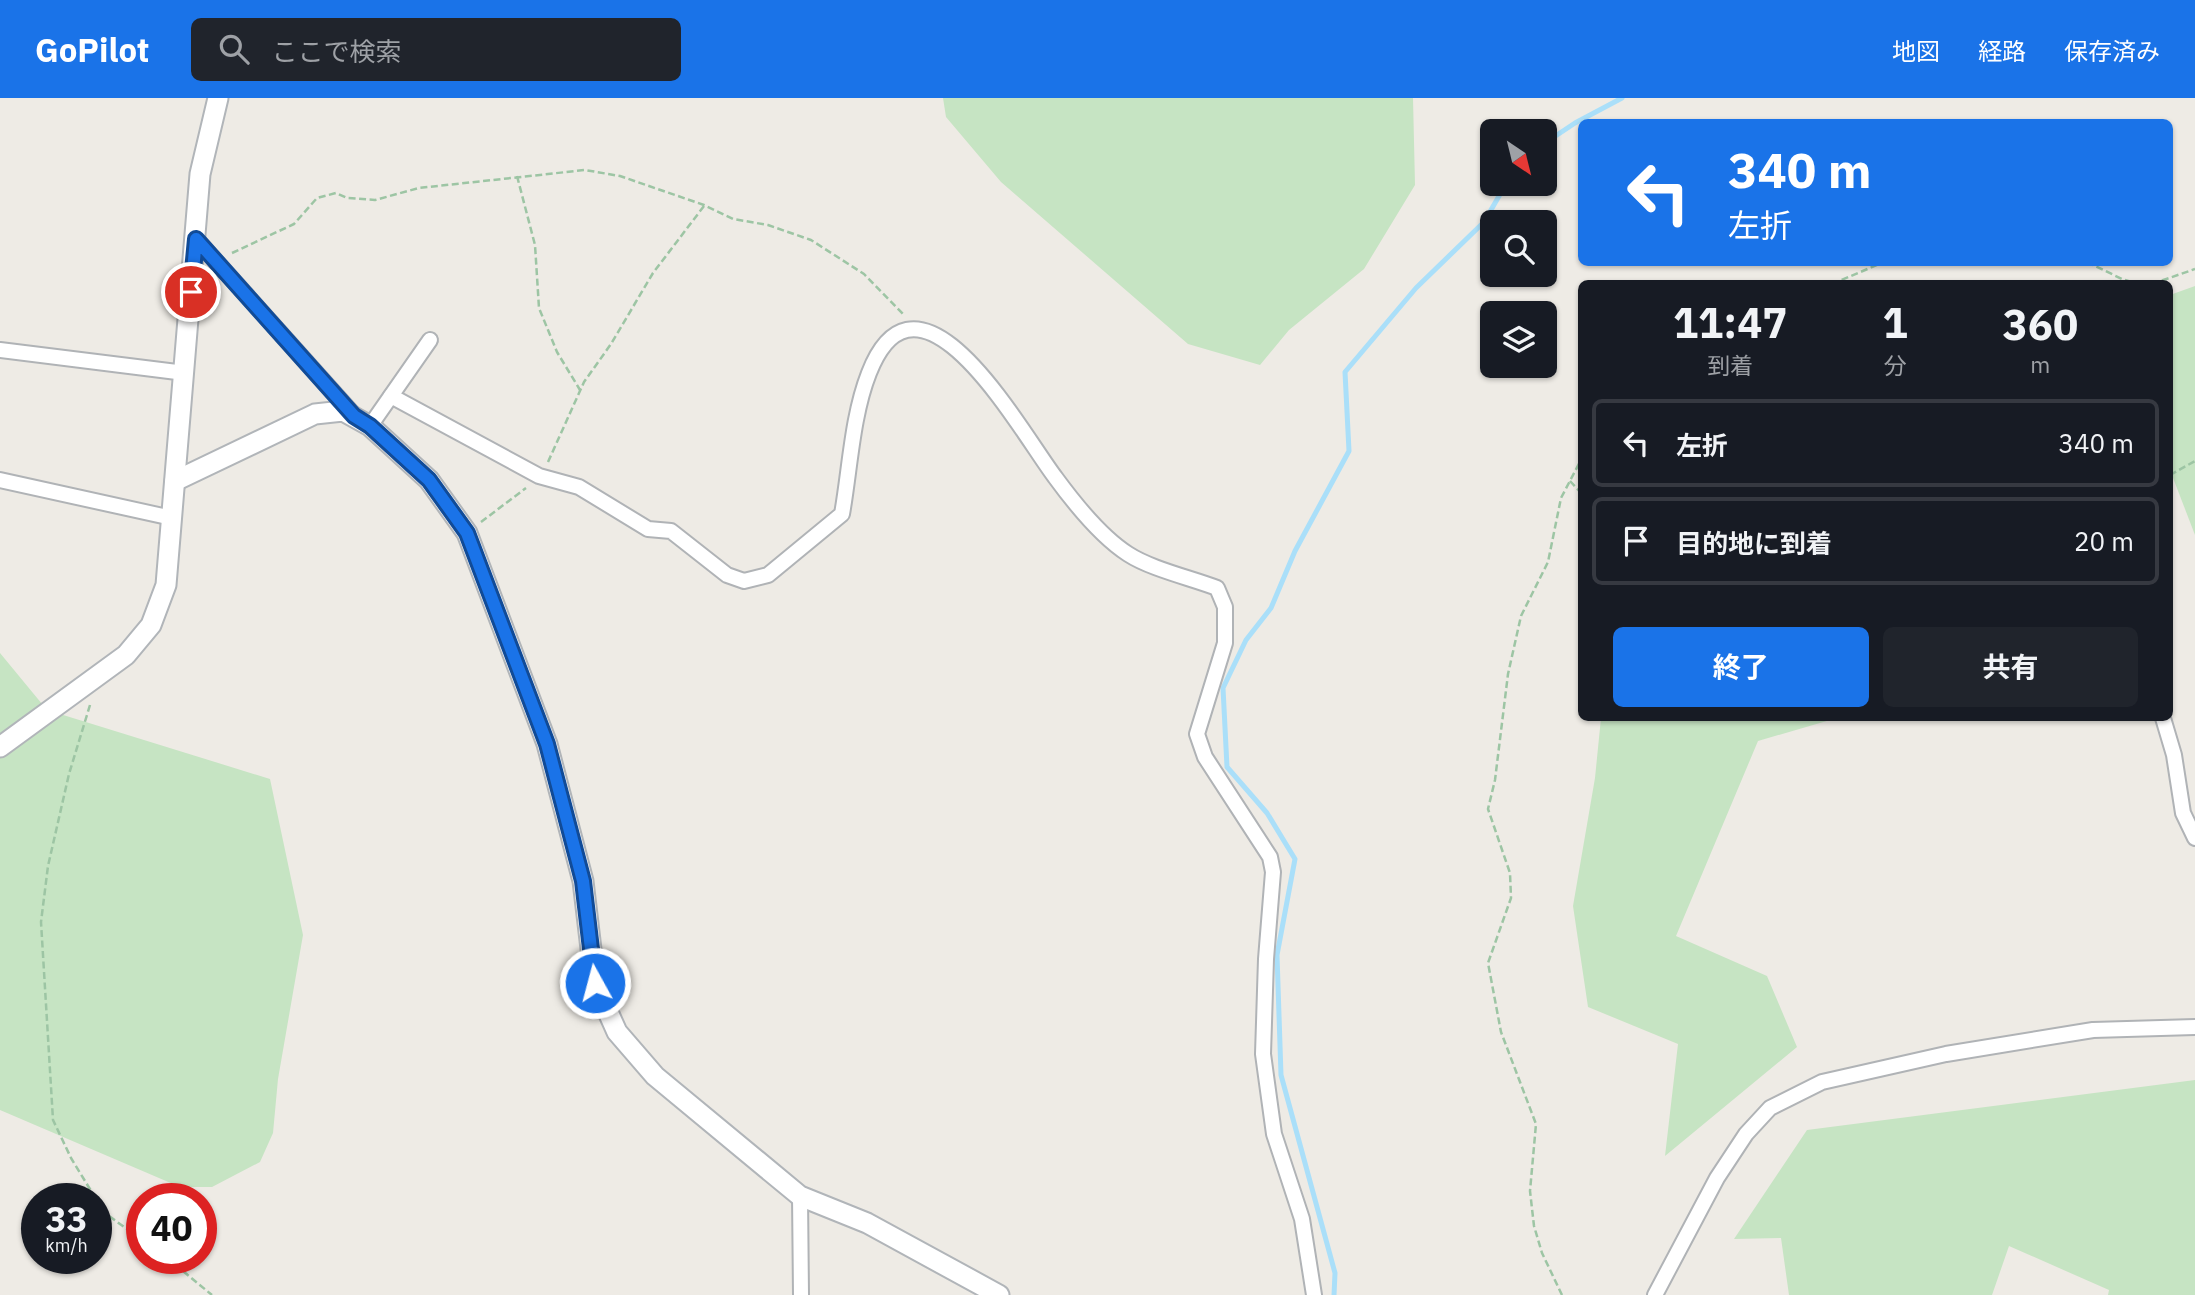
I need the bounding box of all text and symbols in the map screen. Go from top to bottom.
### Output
search box [191,18,681,81]
text: GoPilot [35,28,149,71]
icon: search [215,30,253,68]
text: ここで検索 [271,34,402,68]
text: 地図 [1892,35,1940,67]
text: 経路 [1978,35,2026,67]
text: 保存済み [2064,35,2160,67]
north arrow [1480,119,1558,196]
map controls [1480,119,1557,378]
text: 340 m [1728,138,1872,201]
icon: left [1613,147,1704,238]
text: 左折 [1728,204,1792,246]
button: search [1480,210,1557,287]
pin [161,262,221,322]
icon: arrive [172,273,210,311]
text: 11:47 [1673,295,1788,350]
text: 1 [1882,295,1908,350]
text: 360 [2003,297,2078,352]
button: layers [1480,301,1557,378]
text: m [2030,349,2050,379]
text: 到着 [1707,350,1753,380]
text: 分 [1884,350,1907,380]
icon: left [1617,424,1655,462]
text: 340 m [2058,426,2134,460]
text: 左折 [1676,428,1728,462]
icon: arrive [1617,522,1655,560]
text: 20 m [2074,524,2134,558]
text: 目的地に到着 [1676,526,1832,560]
button: 終了 [1613,627,1869,707]
button: 共有 [1883,627,2138,707]
position arrow [558,946,632,1020]
speed limit sign: 40 [126,1183,217,1274]
text: 33 [45,1196,88,1242]
text: km/h [45,1234,88,1257]

